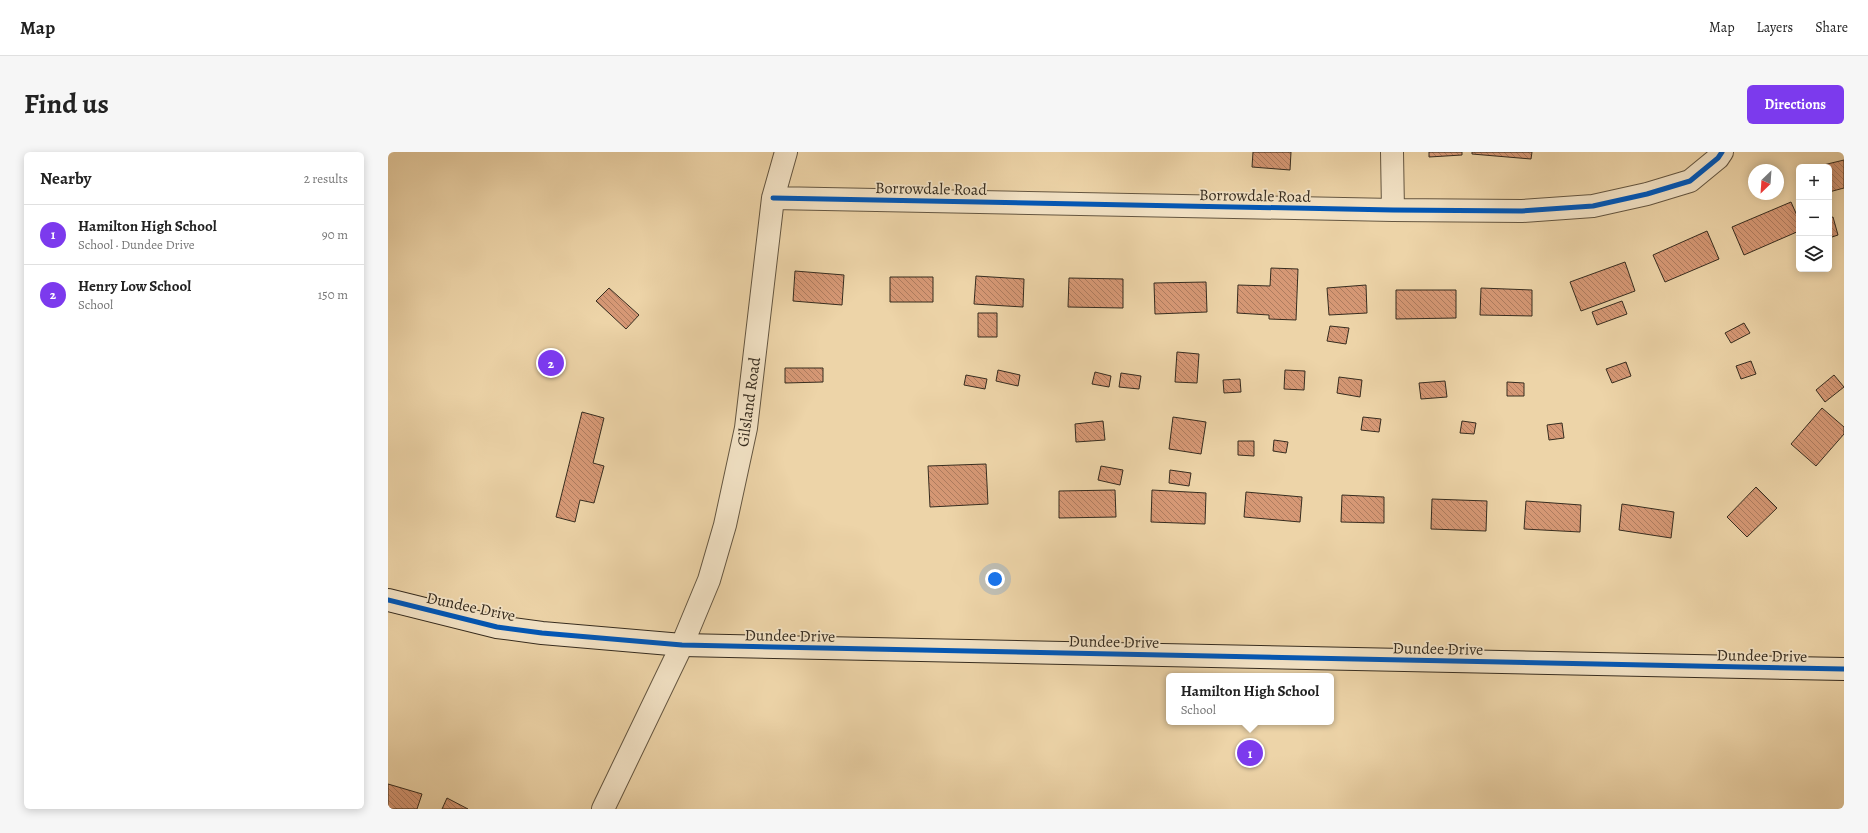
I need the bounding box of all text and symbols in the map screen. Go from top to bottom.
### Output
text: Map [20,15,55,41]
text: Map [1709,18,1735,37]
text: Layers [1757,18,1793,37]
text: Share [1815,18,1848,37]
text: Find us [24,85,109,123]
button: Directions [1747,85,1844,124]
north arrow [1748,164,1784,200]
map controls [1796,164,1832,272]
button: + [1796,164,1832,200]
text: Nearby [40,167,91,190]
text: 2 results [304,170,348,187]
street label: Borrowdale Road [875,177,987,201]
street label: Borrowdale Road [1199,184,1311,208]
button: − [1796,200,1832,236]
text: Hamilton High School [78,216,217,236]
text: 1 [51,226,55,243]
text: 90 m [322,226,348,243]
text: School · Dundee Drive [78,236,195,253]
button: layers [1796,236,1832,272]
text: Henry Low School [78,276,191,296]
text: 2 [50,286,56,303]
text: 150 m [318,286,348,303]
text: School [78,296,113,313]
pin: 2 [538,348,564,378]
street label: Gilsland Road [732,355,766,448]
your location [985,569,1005,589]
street label: Dundee Drive [424,587,517,627]
street label: Dundee Drive [744,624,836,648]
street label: Dundee Drive [1068,630,1160,654]
street label: Dundee Drive [1392,637,1484,661]
street label: Dundee Drive [1716,644,1808,668]
popup [1166,673,1334,725]
text: Hamilton High School [1181,681,1319,701]
text: School [1181,701,1216,718]
pin: 1 [1237,738,1263,768]

